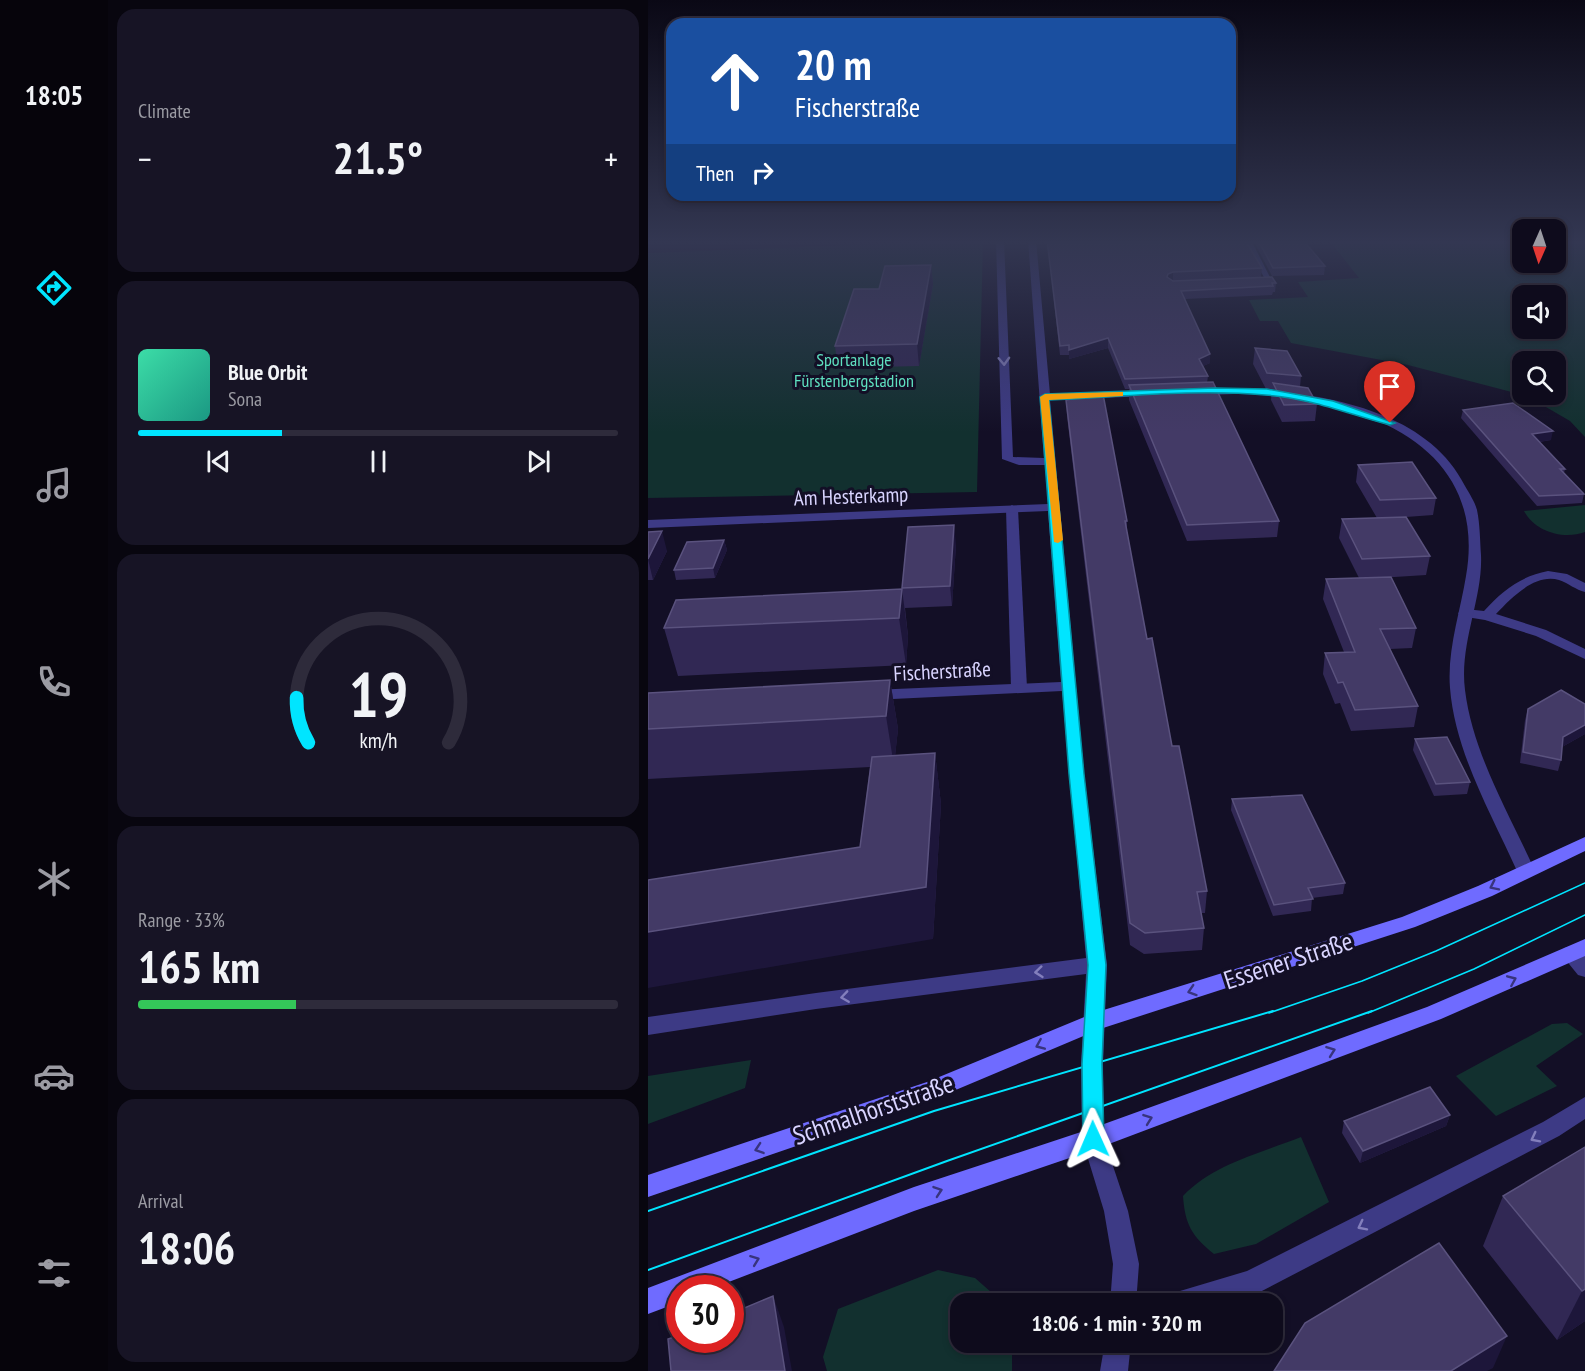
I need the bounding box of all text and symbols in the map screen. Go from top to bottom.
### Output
text: 20 m [795,37,872,92]
icon: ahead [696,42,774,120]
text: 18:05 [25,78,83,112]
text: Fischerstraße [795,90,920,124]
text: Climate [138,98,191,124]
text: 21.5° [333,128,423,186]
text: − [138,137,152,180]
text: + [604,137,618,180]
icon: right [746,156,779,189]
text: Then [696,159,734,187]
north arrow [1512,219,1566,273]
map controls [1512,219,1566,405]
icon: directions [33,267,75,309]
button: sound [1512,285,1566,339]
park label: Sportanlage Fürstenbergstadion [794,348,914,392]
button: search [1512,351,1566,405]
one-way arrow [998,357,1011,366]
text: Blue Orbit [228,358,307,386]
pin [1364,361,1415,423]
icon: arrive [1373,370,1406,403]
text: Sona [228,386,262,412]
icon: previous [202,445,235,478]
icon: pause [362,445,395,478]
icon: next [522,445,555,478]
icon: music [33,464,75,506]
street label: Am Hesterkamp [793,481,909,511]
text: 19 [348,653,408,734]
street label: Fischerstraße [893,655,991,687]
icon: phone [33,661,75,703]
text: km/h [359,726,397,754]
icon: climate [33,858,75,900]
one-way arrow [1490,879,1501,891]
text: Range · 33% [138,907,225,933]
street label: Essener Straße [1219,924,1357,996]
text: 165 km [138,937,260,995]
one-way arrow [1034,965,1043,978]
one-way arrow [1506,975,1517,987]
one-way arrow [1187,984,1198,996]
one-way arrow [841,990,850,1002]
one-way arrow [1035,1038,1046,1050]
one-way arrow [1325,1046,1336,1059]
icon: car [33,1055,75,1097]
street label: Schmalhorststraße [788,1066,958,1152]
position arrow [1061,1107,1125,1171]
one-way arrow [1142,1113,1153,1126]
one-way arrow [1531,1130,1542,1142]
one-way arrow [754,1141,765,1154]
one-way arrow [932,1185,943,1198]
text: Arrival [138,1188,183,1214]
text: 18:06 [138,1218,235,1276]
one-way arrow [1357,1219,1368,1231]
icon: filters [33,1252,75,1294]
one-way arrow [749,1255,760,1267]
speed limit sign: 30 [666,1275,744,1353]
text: 18:06 · 1 min · 320 m [1031,1309,1202,1337]

